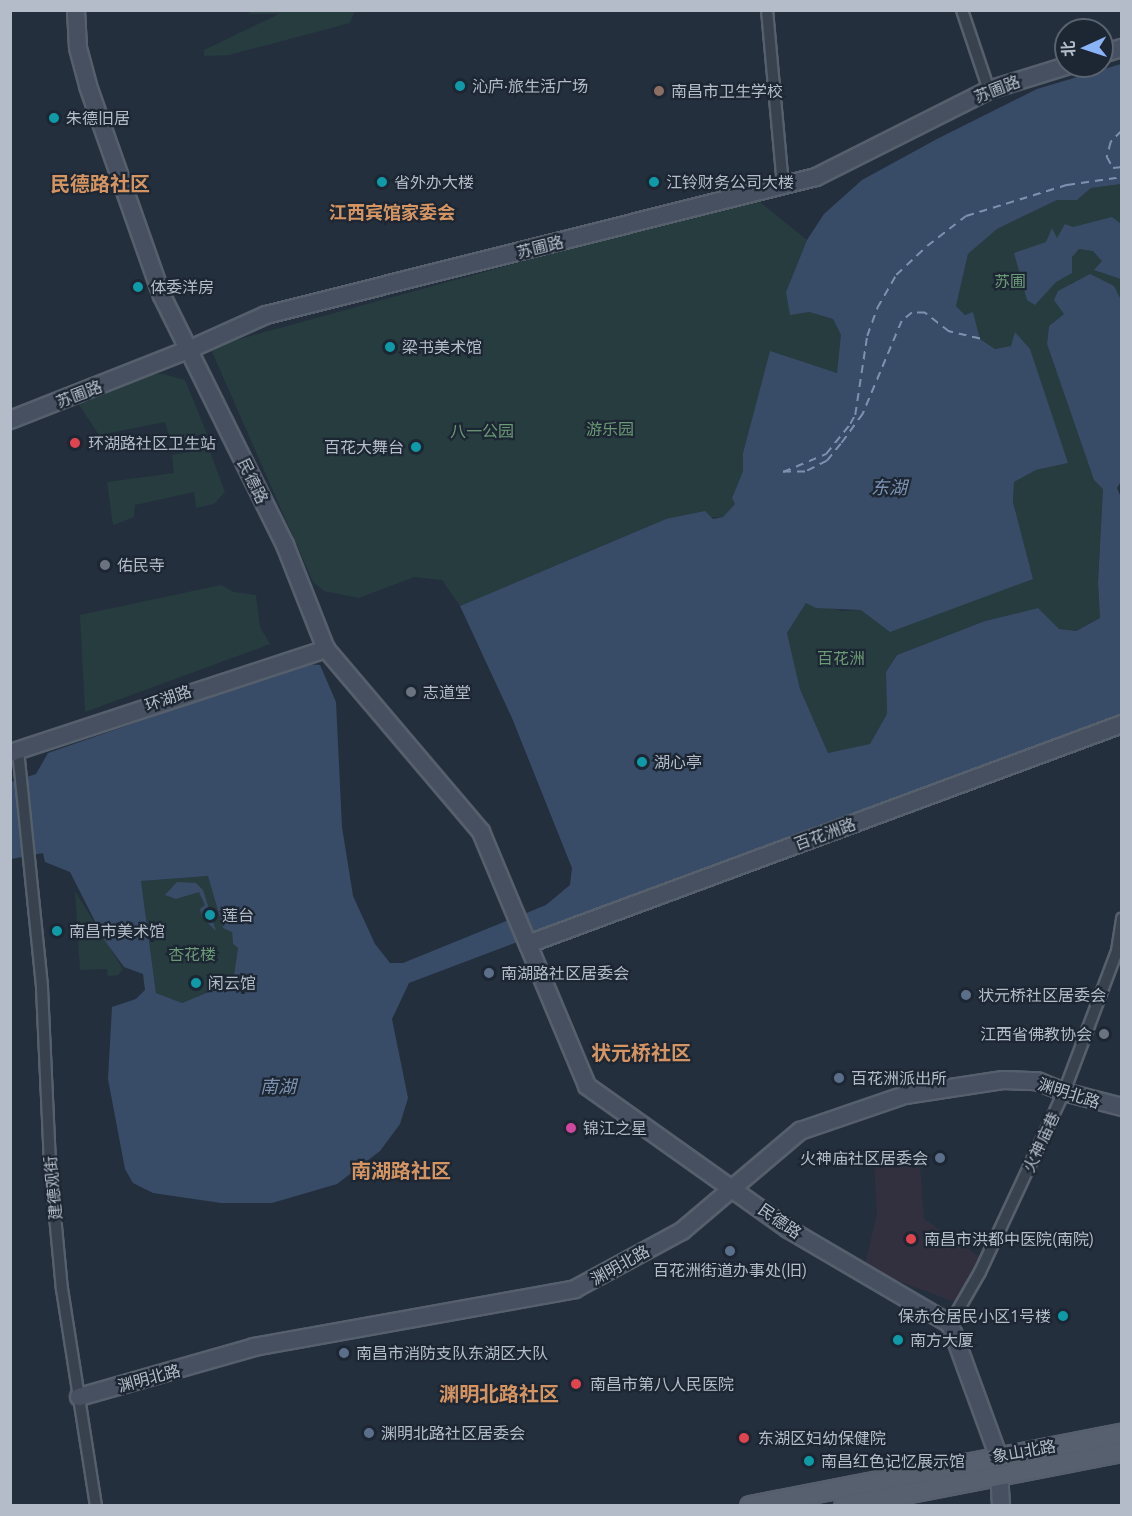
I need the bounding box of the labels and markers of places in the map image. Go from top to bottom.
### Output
place label: 沁庐·旅生活广场 [472,76,588,96]
marker: 沁庐·旅生活广场 [453,79,467,93]
place label: 南昌市卫生学校 [671,81,783,101]
marker: 南昌市卫生学校 [652,84,666,98]
place label: 朱德旧居 [66,108,130,128]
marker: 朱德旧居 [47,111,61,125]
place label: 省外办大楼 [394,172,474,192]
place label: 江铃财务公司大楼 [666,172,794,192]
marker: 省外办大楼 [375,175,389,189]
marker: 江铃财务公司大楼 [647,175,661,189]
place label: 体委洋房 [150,277,214,297]
marker: 体委洋房 [131,280,145,294]
place label: 梁书美术馆 [402,337,482,357]
marker: 梁书美术馆 [383,340,397,354]
place label: 环湖路社区卫生站 [88,433,216,453]
marker: 环湖路社区卫生站 [66,434,84,452]
place label: 百花大舞台 [324,437,404,457]
marker: 百花大舞台 [409,440,423,454]
place label: 佑民寺 [117,555,165,575]
marker: 佑民寺 [98,558,112,572]
place label: 志道堂 [423,682,471,702]
marker: 志道堂 [404,685,418,699]
place label: 湖心亭 [654,752,702,772]
marker: 湖心亭 [635,755,649,769]
place label: 莲台 [222,905,254,925]
marker: 莲台 [203,908,217,922]
place label: 南昌市美术馆 [69,921,165,941]
marker: 南昌市美术馆 [50,924,64,938]
place label: 南湖路社区居委会 [501,963,629,983]
marker: 南湖路社区居委会 [482,966,496,980]
place label: 闲云馆 [208,973,256,993]
marker: 闲云馆 [189,976,203,990]
place label: 状元桥社区居委会 [978,985,1106,1005]
marker: 状元桥社区居委会 [959,988,973,1002]
place label: 江西省佛教协会 [980,1024,1092,1044]
marker: 江西省佛教协会 [1097,1027,1111,1041]
place label: 百花洲派出所 [851,1068,947,1088]
marker: 百花洲派出所 [832,1071,846,1085]
place label: 锦江之星 [583,1118,647,1138]
marker: 锦江之星 [564,1121,578,1135]
place label: 火神庙社区居委会 [800,1148,928,1168]
marker: 火神庙社区居委会 [933,1151,947,1165]
place label: 南昌市洪都中医院(南院) [924,1229,1094,1249]
marker: 南昌市洪都中医院(南院) [902,1230,920,1248]
marker: 百花洲街道办事处(旧) [723,1244,737,1258]
place label: 百花洲街道办事处(旧) [653,1260,807,1280]
place label: 保赤仓居民小区1号楼 [898,1306,1051,1326]
marker: 保赤仓居民小区1号楼 [1056,1309,1070,1323]
place label: 南方大厦 [910,1330,974,1350]
marker: 南方大厦 [891,1333,905,1347]
place label: 南昌市消防支队东湖区大队 [356,1343,548,1363]
marker: 南昌市消防支队东湖区大队 [337,1346,351,1360]
place label: 南昌市第八人民医院 [590,1374,734,1394]
marker: 南昌市第八人民医院 [567,1375,585,1393]
place label: 渊明北路社区居委会 [381,1423,525,1443]
marker: 渊明北路社区居委会 [362,1426,376,1440]
place label: 东湖区妇幼保健院 [758,1428,886,1448]
marker: 东湖区妇幼保健院 [735,1429,753,1447]
place label: 南昌红色记忆展示馆 [821,1451,965,1471]
marker: 南昌红色记忆展示馆 [802,1454,816,1468]

